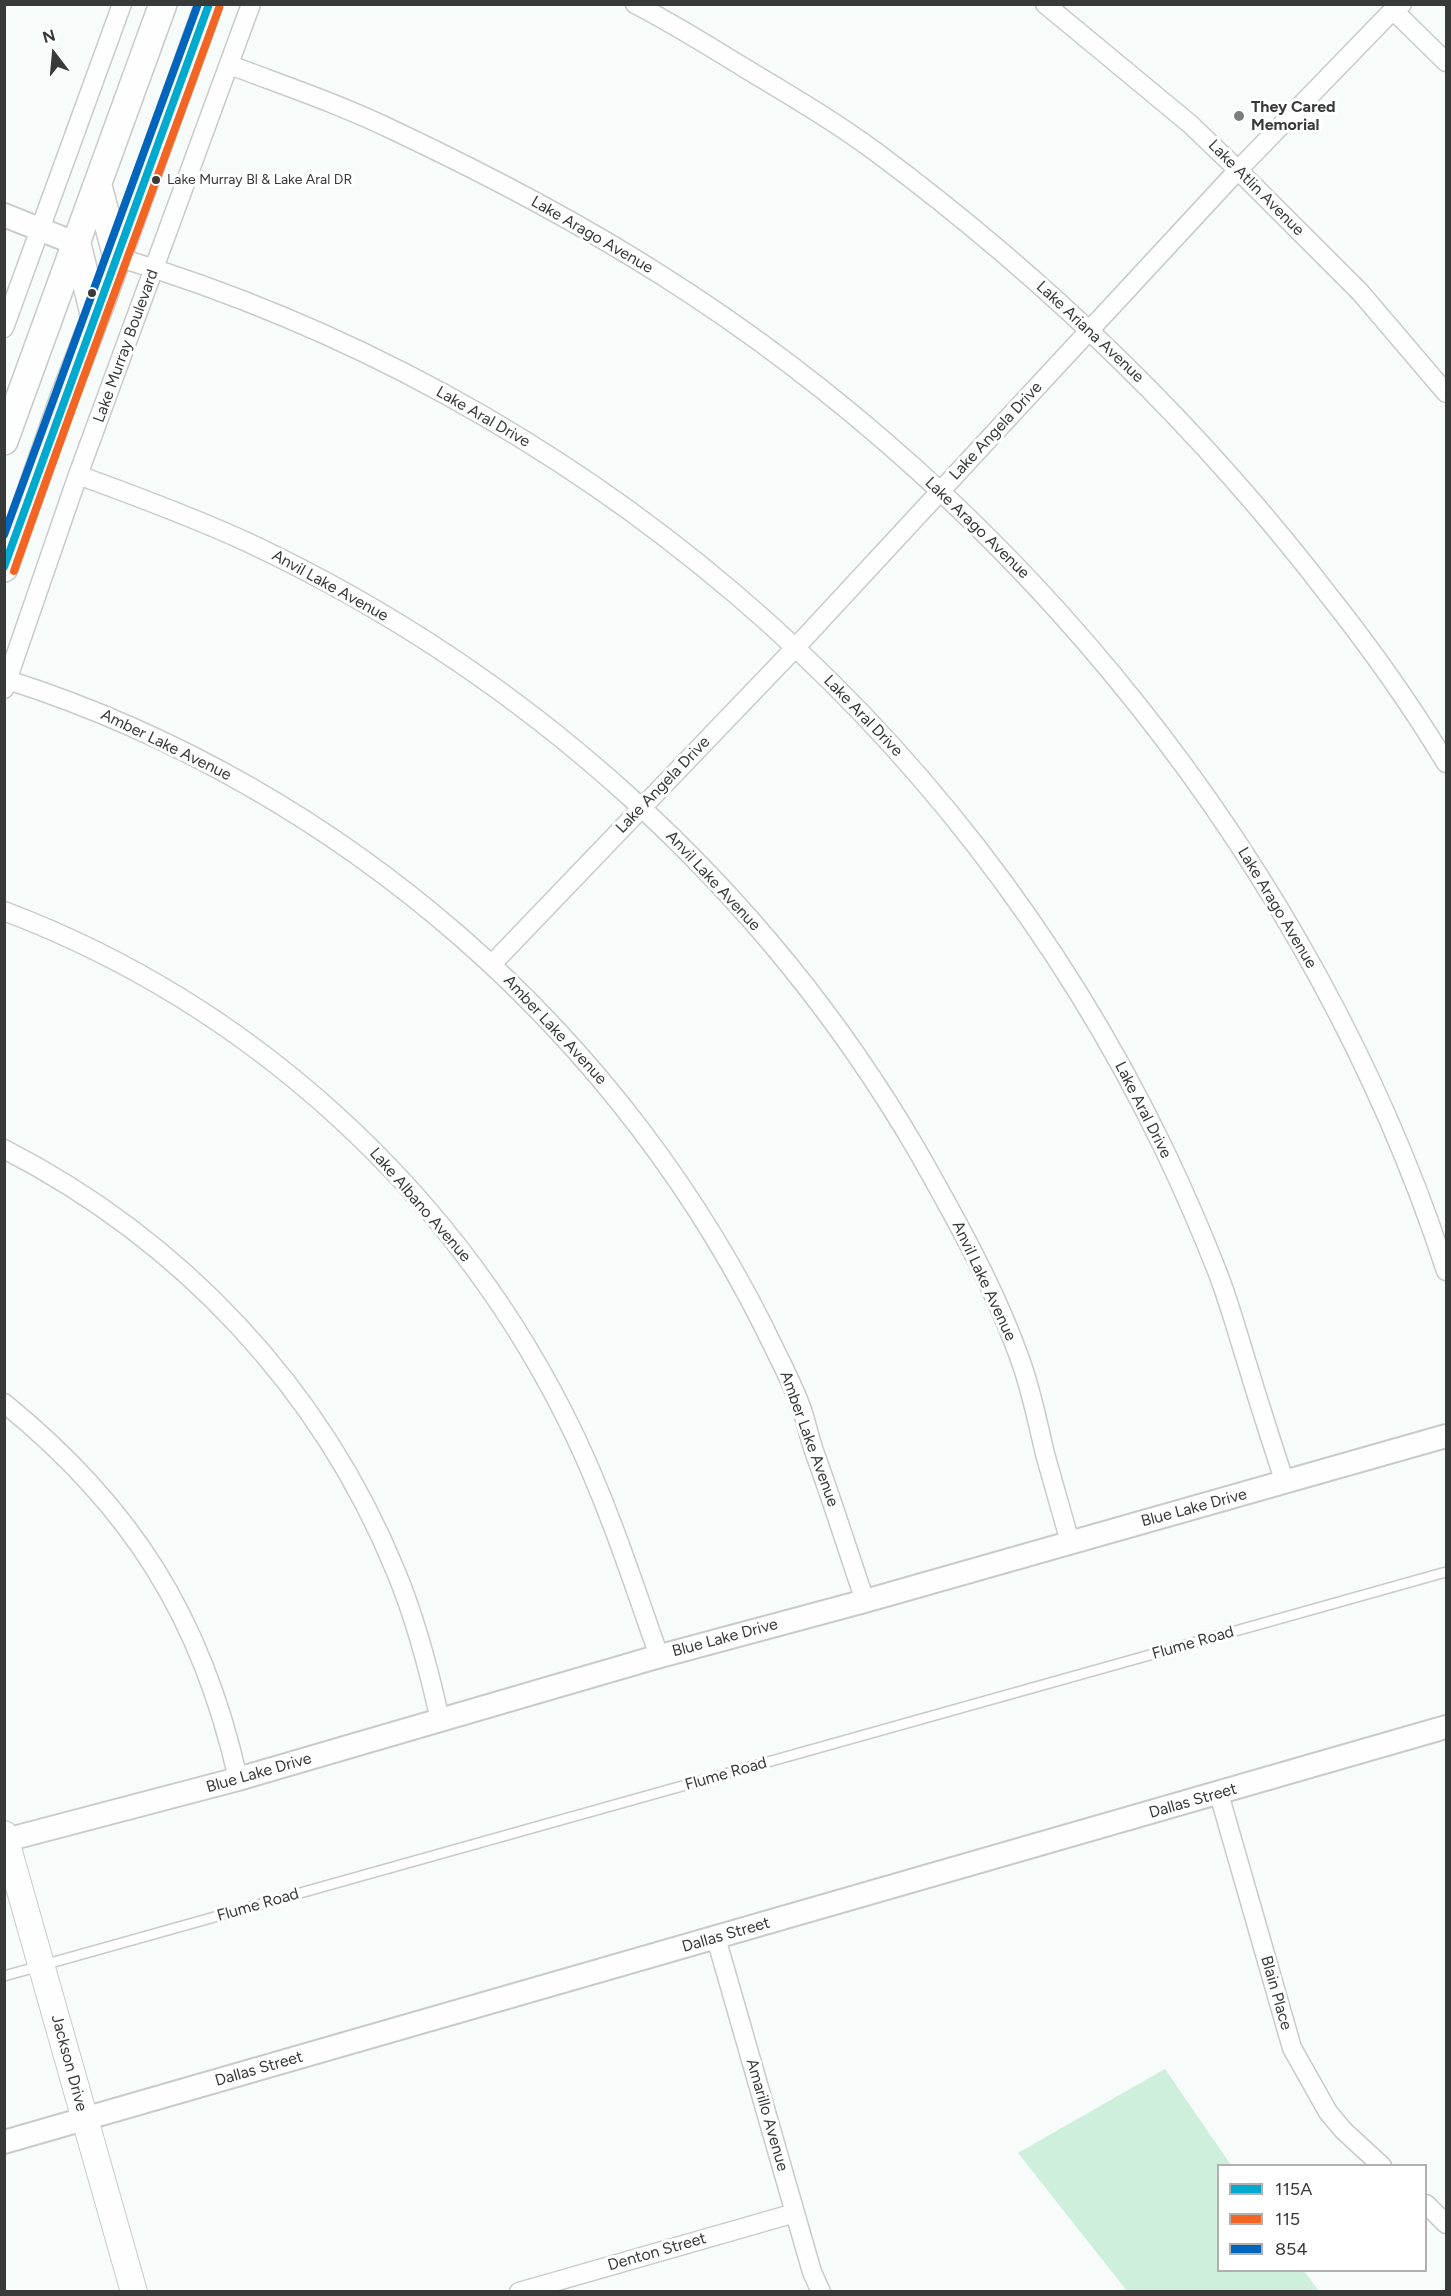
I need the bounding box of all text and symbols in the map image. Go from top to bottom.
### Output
north arrow [24,24,84,84]
text: N [40,25,57,47]
place label: They Cared Memorial [1251,97,1336,135]
marker: They Cared Memorial [1232,109,1246,123]
street label: Lake Atlin Avenue [1204,136,1308,240]
place label: Lake Murray Bl & Lake Aral DR [167,172,352,188]
marker: Lake Murray Bl & Lake Aral DR [150,174,162,186]
street label: Lake Arago Avenue [527,192,657,278]
street label: Lake Murray Boulevard [89,267,163,425]
street label: Lake Ariana Avenue [1032,277,1148,387]
unlabelled marker [86,287,98,299]
street label: Lake Angela Drive [946,378,1046,484]
street label: Lake Aral Drive [432,382,534,452]
street label: Lake Arago Avenue [921,473,1033,583]
street label: Anvil Lake Avenue [268,546,392,626]
street label: Lake Aral Drive [819,671,907,761]
street label: Amber Lake Avenue [98,705,234,785]
street label: Lake Angela Drive [612,733,714,837]
street label: Anvil Lake Avenue [662,827,764,935]
street label: Lake Arago Avenue [1233,844,1321,972]
street label: Amber Lake Avenue [499,971,611,1089]
street label: Lake Aral Drive [1110,1059,1176,1161]
street label: Lake Albano Avenue [365,1144,475,1266]
street label: Anvil Lake Avenue [948,1218,1020,1344]
street label: Amber Lake Avenue [776,1369,842,1509]
street label: Blue Lake Drive [1139,1485,1249,1531]
street label: Blue Lake Drive [670,1615,780,1661]
street label: Flume Road [1150,1622,1236,1664]
street label: Blue Lake Drive [204,1749,314,1797]
street label: Flume Road [683,1753,769,1795]
street label: Dallas Street [1147,1779,1239,1823]
street label: Flume Road [215,1884,301,1926]
street label: Dallas Street [680,1913,772,1957]
street label: Blain Place [1256,1954,1296,2032]
street label: Jackson Drive [47,2012,91,2114]
street label: Dallas Street [213,2047,305,2091]
street label: Amarillo Avenue [742,2057,792,2173]
legend [1217,2164,1427,2272]
text: 115A [1275,2178,1312,2200]
text: 115 [1275,2208,1300,2230]
street label: Denton Street [606,2229,708,2275]
text: 854 [1275,2238,1308,2260]

